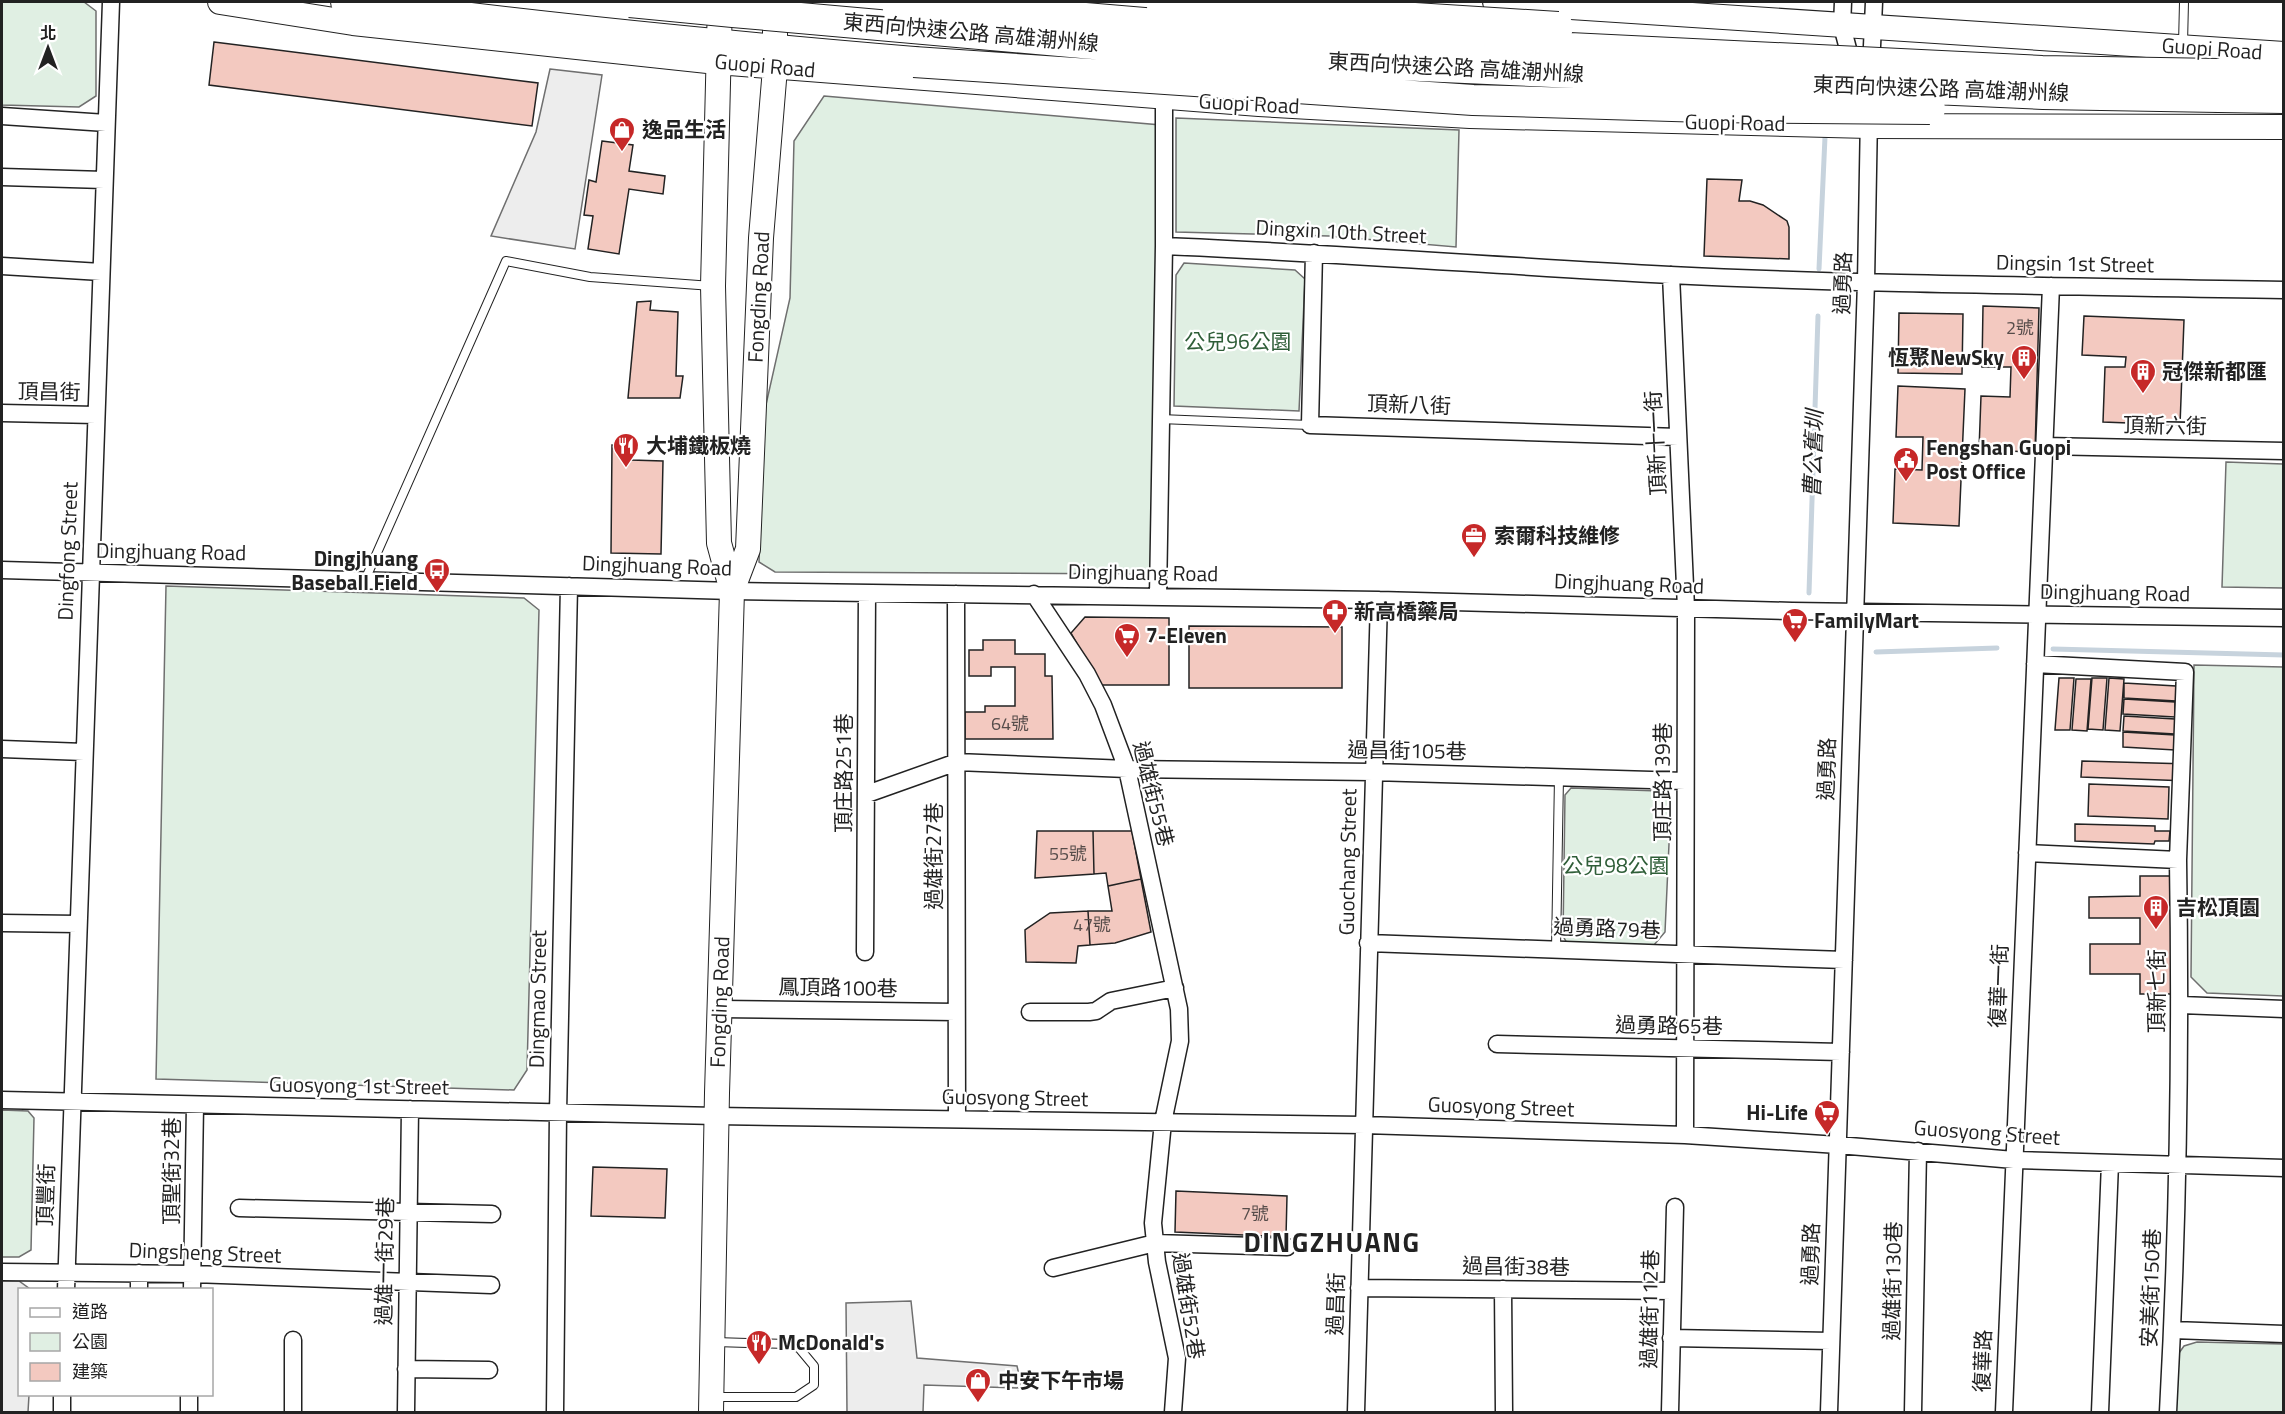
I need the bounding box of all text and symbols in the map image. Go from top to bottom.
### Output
street label: 東西向快速公路 高雄潮州線 [842,5,1100,59]
north arrow [18,18,78,78]
text: 北 [40,21,56,45]
street label: Guopi Road [2161,29,2264,67]
street label: 東西向快速公路 高雄潮州線 [1327,44,1585,90]
street label: Guopi Road [713,45,817,85]
street label: 東西向快速公路 高雄潮州線 [1812,68,2070,108]
street label: Guopi Road [1198,84,1300,122]
street label: Guopi Road [1684,105,1786,139]
place label: 逸品生活 [642,113,726,145]
shop icon: 逸品生活 [607,115,637,153]
street label: Dingxin 10th Street [1255,211,1428,251]
street label: Fongding Road [739,230,777,364]
street label: Dingsin 1st Street [1996,246,2155,280]
street label: 過勇路 [1825,251,1859,315]
house number: 2號 [2006,314,2034,341]
park label: 公兒96公園 [1184,325,1292,357]
place label: 恆聚NewSky [1888,341,2004,373]
building icon: 恆聚NewSky [2009,343,2039,381]
place label: 冠傑新都匯 [2162,355,2267,387]
building icon: 冠傑新都匯 [2128,357,2158,395]
street label: 頂昌街 [17,374,81,408]
street label: 頂新八街 [1367,387,1452,421]
street label: 頂新十一街 [1636,390,1674,496]
water label: 曹公舊圳 [1794,406,1832,499]
street label: 頂新六街 [2123,408,2207,442]
place label: 大埔鐵板燒 [646,429,751,461]
restaurant icon: 大埔鐵板燒 [611,431,641,469]
place label: Fengshan Guopi Post Office [1926,431,2071,487]
public building icon: Fengshan Guopi Post Office [1891,445,1921,483]
street label: Dingfong Street [49,480,85,621]
place label: 索爾科技維修 [1494,519,1620,551]
office icon: 索爾科技維修 [1459,521,1489,559]
street label: Dingjhuang Road [96,534,246,568]
place label: Dingjhuang Baseball Field [291,542,418,598]
street label: Dingjhuang Road [581,546,733,584]
street label: Dingjhuang Road [1068,555,1218,589]
bus stop icon: Dingjhuang Baseball Field [422,556,452,594]
street label: Dingjhuang Road [1553,564,1705,602]
street label: Dingjhuang Road [2040,575,2190,609]
place label: 新高橋藥局 [1354,595,1459,627]
pharmacy icon: 新高橋藥局 [1320,597,1350,635]
place label: FamilyMart [1814,604,1919,636]
supermarket icon: FamilyMart [1780,606,1810,644]
place label: 7-Eleven [1146,619,1227,651]
supermarket icon: 7-Eleven [1112,621,1142,659]
house number: 64號 [991,710,1029,737]
street label: 頂庄路251巷 [827,713,859,833]
street label: 頂庄路139巷 [1646,722,1678,842]
street label: 過昌街105巷 [1347,733,1467,767]
street label: 過勇路 [1809,737,1843,801]
street label: 過雄街55巷 [1125,738,1183,850]
street label: Guochang Street [1330,788,1364,936]
street label: 過雄街27巷 [917,802,949,910]
house number: 55號 [1049,840,1087,867]
park label: 公兒98公園 [1562,849,1670,881]
place label: 吉松頂園 [2176,891,2260,923]
building icon: 吉松頂園 [2141,893,2171,931]
street label: 過勇路79巷 [1553,910,1661,946]
house number: 47號 [1073,911,1111,938]
street label: Dingmao Street [520,929,554,1068]
street label: Fongding Road [701,936,737,1068]
street label: 復華一街 [1981,943,2015,1028]
street label: 頂新七街 [2140,949,2172,1033]
street label: 鳳頂路100巷 [778,970,898,1004]
street label: 過勇路65巷 [1615,1008,1723,1042]
street label: Guosyong 1st Street [269,1067,450,1103]
street label: Guosyong Street [941,1080,1089,1114]
street label: Guosyong Street [1427,1087,1575,1125]
place label: Hi-Life [1746,1096,1808,1128]
supermarket icon: Hi-Life [1812,1098,1842,1136]
street label: Guosyong Street [1913,1111,2062,1153]
street label: 頂聖街32巷 [155,1117,187,1225]
street label: 頂豐街 [28,1163,62,1227]
street label: 過雄一街29巷 [367,1196,401,1326]
house number: 7號 [1241,1200,1269,1227]
district label: DINGZHUANG [1244,1221,1420,1262]
street label: 過雄街130巷 [1875,1221,1909,1341]
street label: 過勇路 [1793,1222,1827,1286]
street label: 安美街150巷 [2132,1228,2168,1348]
street label: Dingsheng Street [128,1233,283,1271]
street label: 過昌街38巷 [1462,1249,1570,1283]
street label: 過雄街112巷 [1632,1249,1666,1369]
street label: 過雄街52巷 [1165,1250,1213,1361]
street label: 過昌街 [1318,1272,1352,1336]
legend [18,1288,213,1396]
text: 道路 [72,1298,108,1325]
place label: McDonald's [778,1326,884,1358]
text: 公園 [72,1328,108,1355]
restaurant icon: McDonald's [744,1328,774,1366]
street label: 復華路 [1965,1329,1999,1393]
text: 建築 [72,1358,108,1385]
place label: 中安下午市場 [998,1364,1124,1396]
shop icon: 中安下午市場 [963,1366,993,1404]

